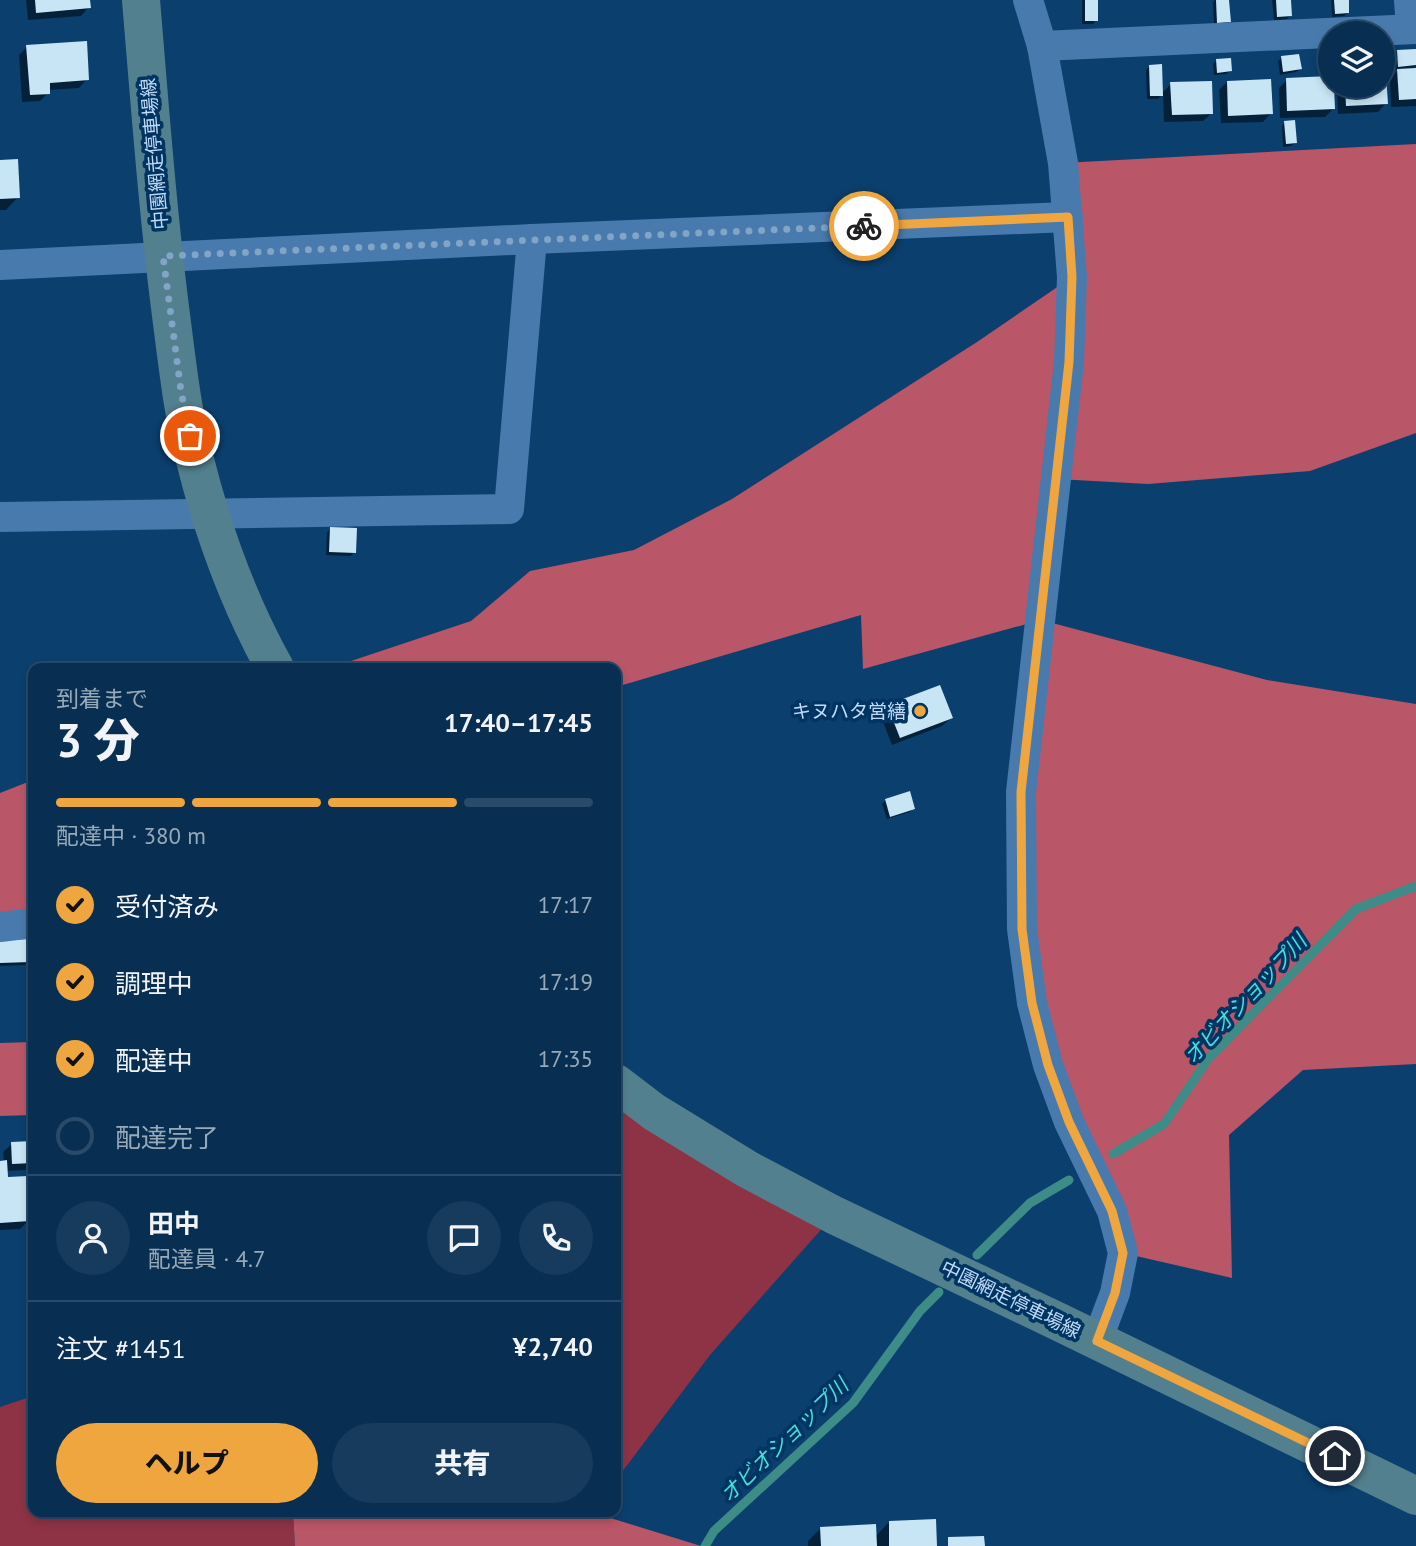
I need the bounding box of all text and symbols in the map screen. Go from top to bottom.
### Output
map controls [1318,21,1395,98]
button: layers [1318,21,1395,98]
street label: 中園網走停車場線 [135,77,173,231]
courier [829,191,899,261]
icon: bike [845,207,883,245]
pin [160,406,220,466]
icon: bag [171,417,209,455]
text: 到着まで [56,684,148,713]
place label: キヌハタ営繕 [792,699,906,723]
marker: キヌハタ営繕 [912,703,928,719]
text: 17:40–17:45 [444,706,593,739]
text: 3 分 [56,710,140,770]
text: 配達中 · 380 m [56,821,206,850]
icon: check [56,886,94,924]
text: 受付済み [115,890,219,923]
text: 17:17 [538,890,593,919]
water label: オビオショップ川 [1178,927,1314,1070]
icon: check [56,963,94,1001]
text: 調理中 [115,967,193,1000]
text: 17:19 [538,967,593,996]
icon: check [56,1040,94,1078]
text: 配達中 [115,1044,193,1077]
text: 17:35 [538,1044,593,1073]
text: 配達完了 [115,1121,219,1154]
button: person [56,1201,130,1275]
button: chat [427,1201,501,1275]
button: phone [519,1201,593,1275]
text: 田中 [148,1207,200,1240]
text: 配達員 · 4.7 [148,1244,265,1273]
street label: 中園網走停車場線 [937,1255,1085,1343]
text: ¥2,740 [513,1330,593,1363]
text: 注文 #1451 [56,1332,186,1365]
water label: オビオショップ川 [714,1371,855,1508]
button: ヘルプ [56,1423,318,1503]
button: 共有 [332,1423,593,1503]
pin [1305,1426,1365,1486]
icon: home [1316,1437,1354,1475]

